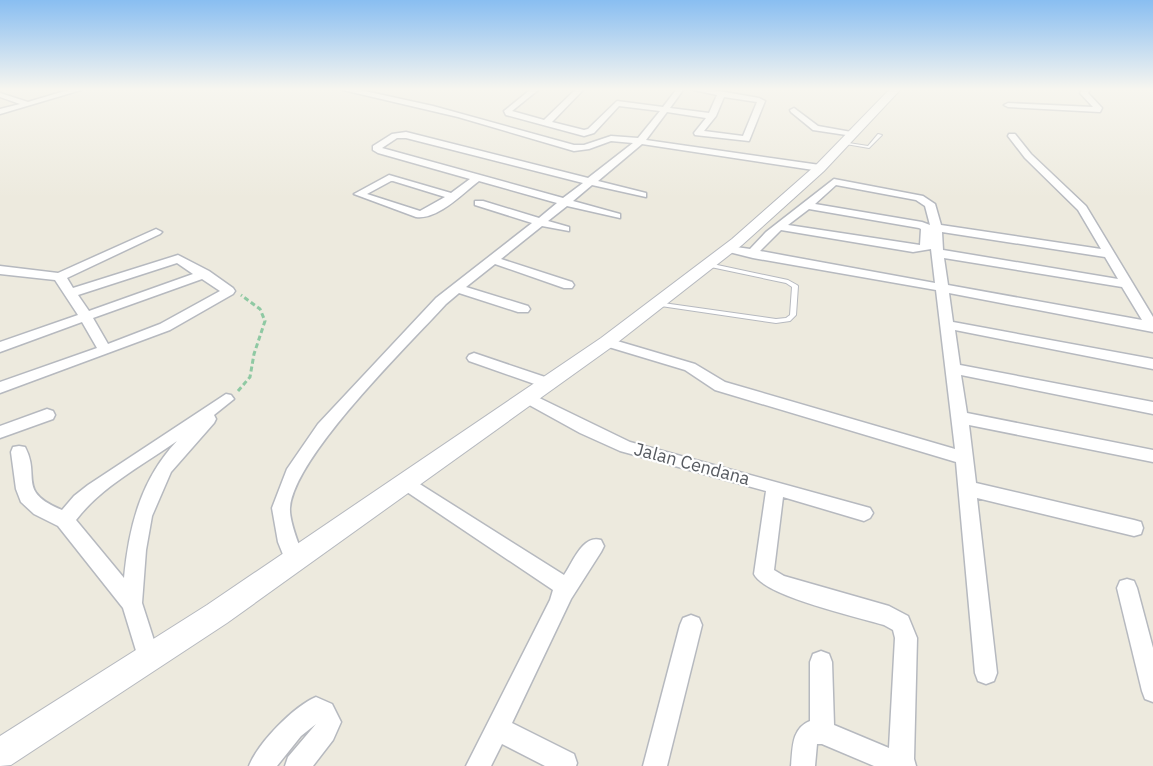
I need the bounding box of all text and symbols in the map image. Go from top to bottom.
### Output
street label: Jalan Cendana [632,437,753,490]

